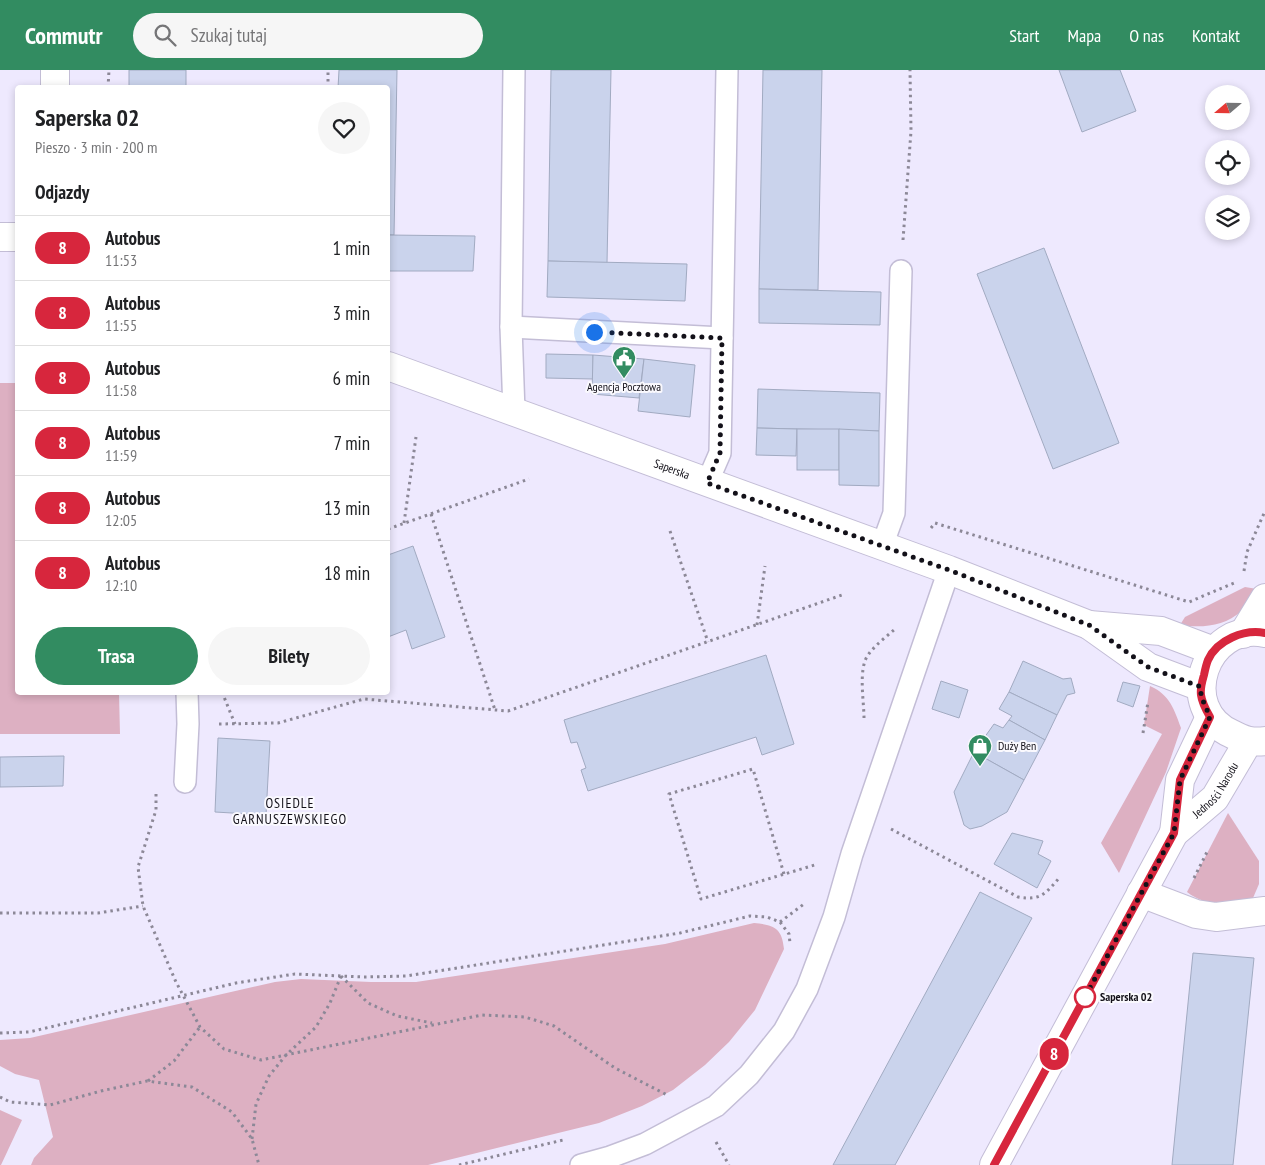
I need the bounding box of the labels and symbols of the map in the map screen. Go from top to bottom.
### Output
north arrow [1205,85,1250,130]
your location [582,320,607,345]
public building icon: Agencja Pocztowa [611,345,637,379]
place label: Agencja Pocztowa [587,379,661,394]
street label: Saperska [652,455,692,482]
shop icon: Duży Ben [967,733,993,767]
place label: Duży Ben [998,738,1036,753]
street label: Jedności Narodu [1188,759,1241,822]
district label: OSIEDLE GARNUSZEWSKIEGO [233,794,347,828]
marker: Saperska 02 [1074,986,1096,1008]
place label: Saperska 02 [1100,989,1152,1004]
line badge: 8 [1038,1038,1070,1070]

